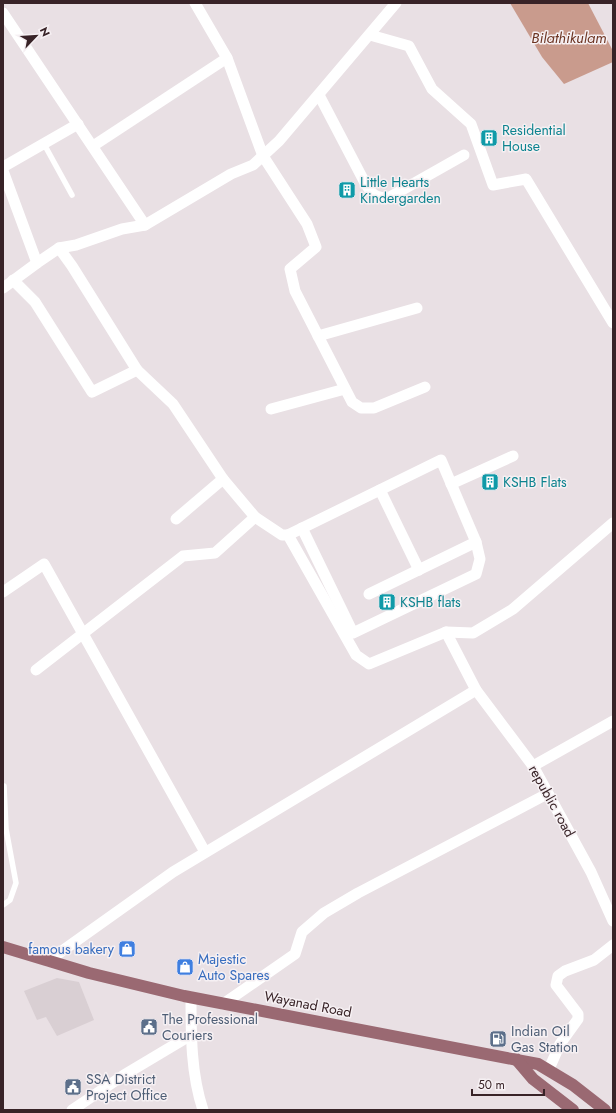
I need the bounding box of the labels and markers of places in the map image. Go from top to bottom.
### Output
place label: Residential House [502,120,566,156]
building icon: Residential House [479,128,499,148]
place label: Little Hearts Kindergarden [360,172,441,208]
building icon: Little Hearts Kindergarden [337,180,357,200]
building icon: KSHB Flats [480,472,500,492]
place label: KSHB Flats [503,472,567,492]
building icon: KSHB flats [377,592,397,612]
place label: KSHB flats [400,592,461,612]
place label: famous bakery [28,939,115,959]
shop icon: famous bakery [117,939,137,959]
place label: Majestic Auto Spares [198,949,270,985]
shop icon: Majestic Auto Spares [175,957,195,977]
place label: The Professional Couriers [162,1009,258,1045]
public building icon: The Professional Couriers [139,1017,159,1037]
place label: Indian Oil Gas Station [511,1021,578,1057]
fuel station icon: Indian Oil Gas Station [488,1029,508,1049]
place label: SSA District Project Office [86,1069,167,1105]
public building icon: SSA District Project Office [63,1077,83,1097]

